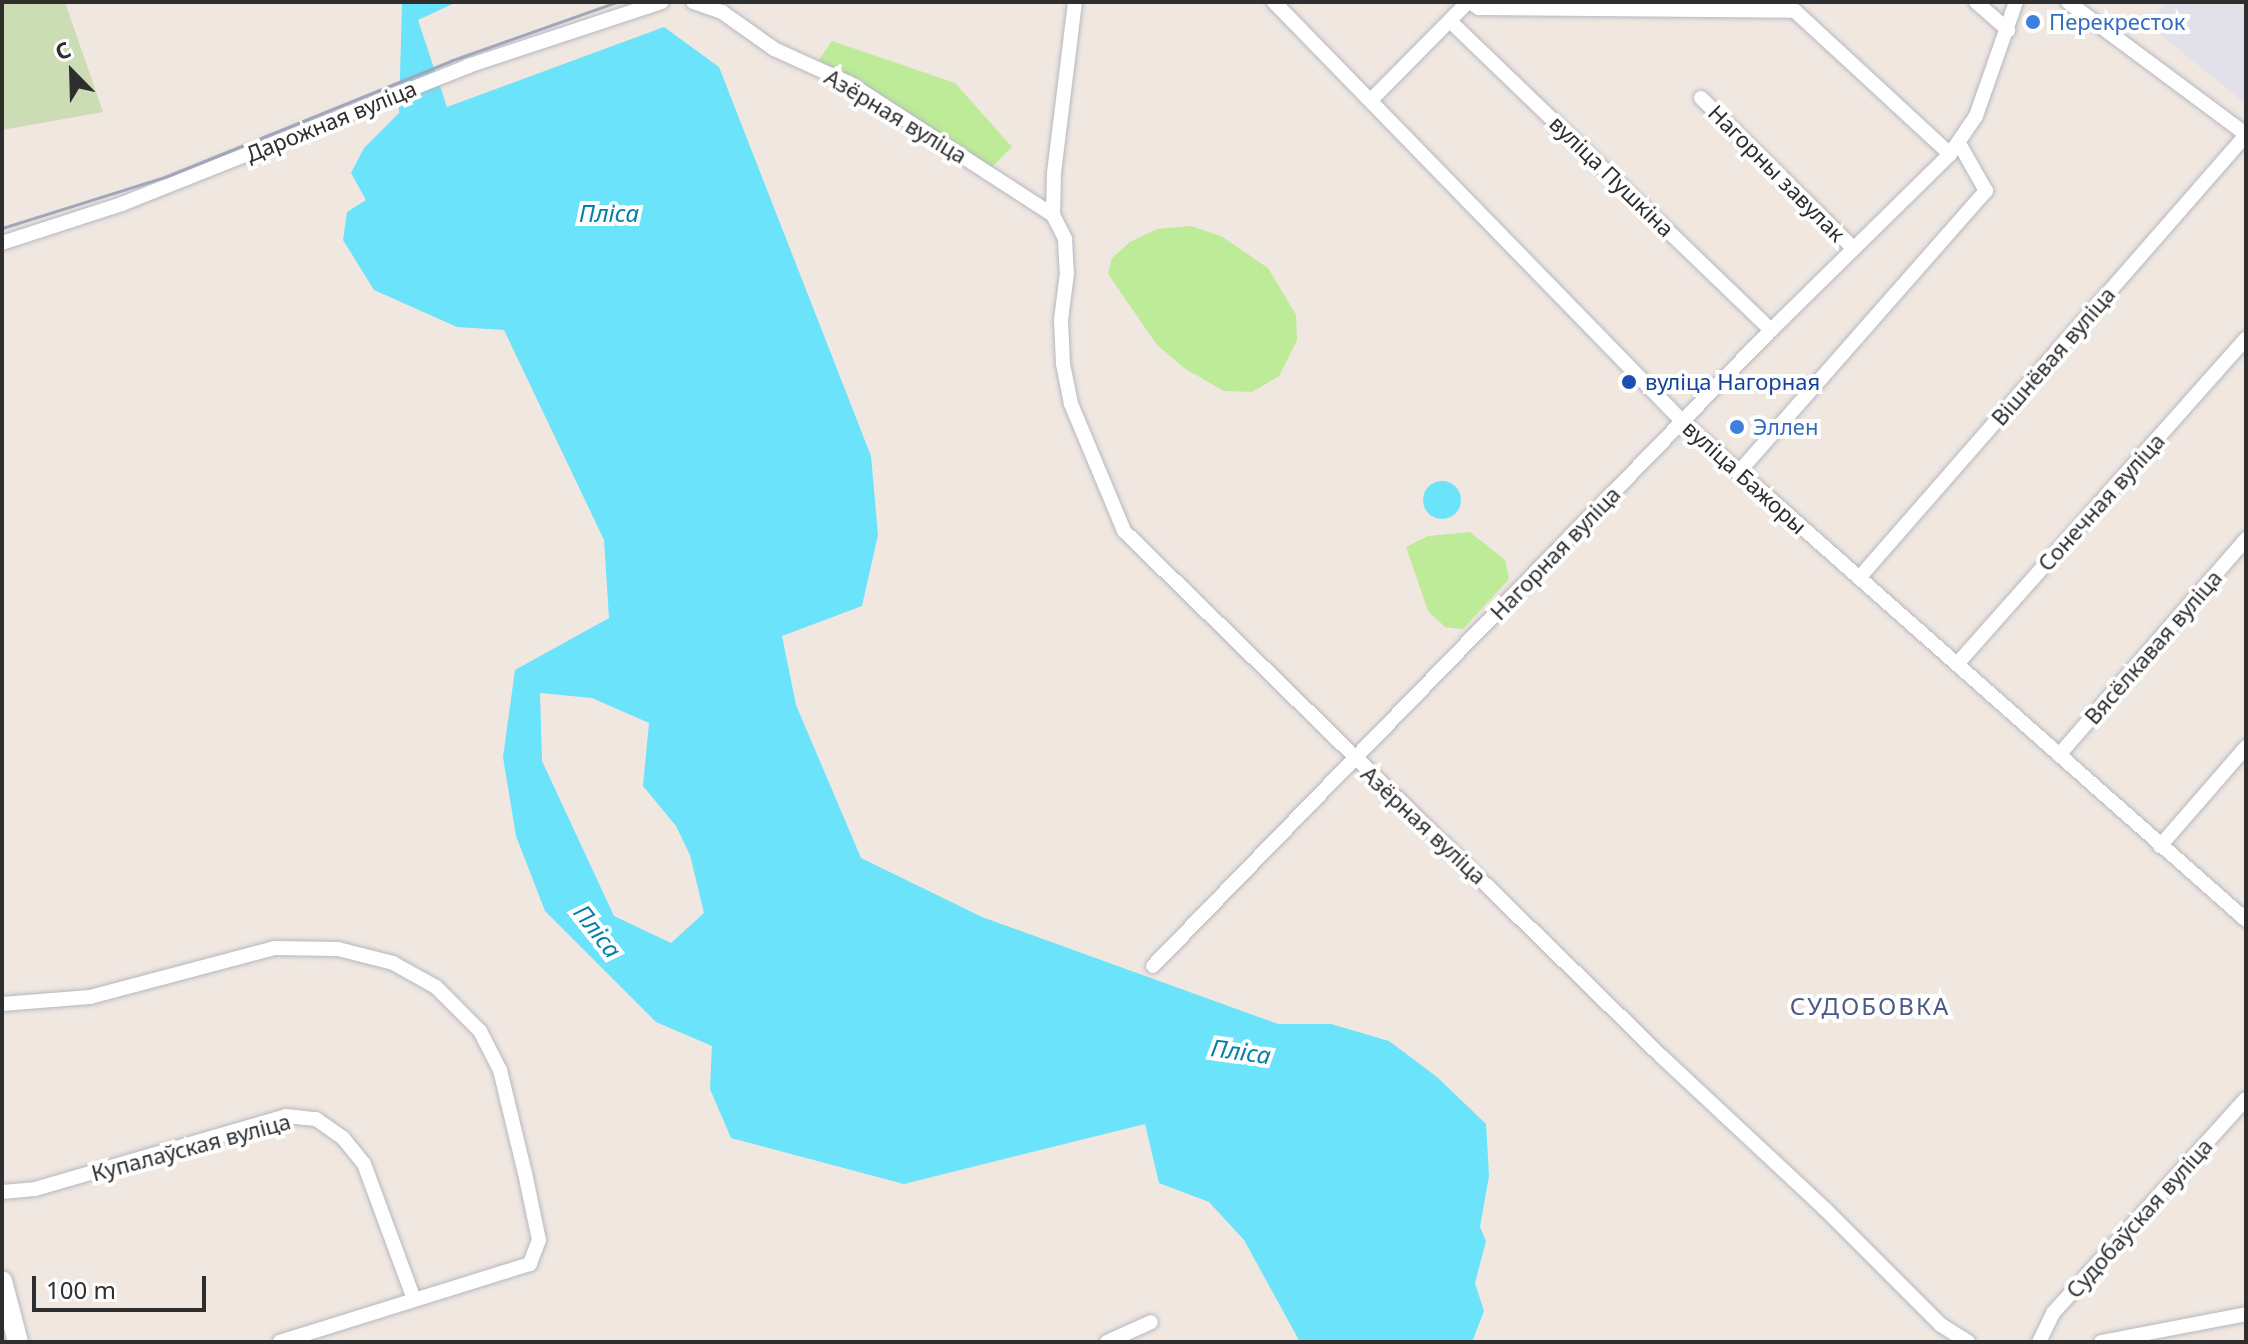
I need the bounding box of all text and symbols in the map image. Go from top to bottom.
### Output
place label: Перекресток [2049,9,2186,35]
marker: Перекресток [2024,13,2042,31]
north arrow [32,32,112,112]
text: С [50,33,75,66]
street label: Азёрная вуліца [820,63,972,169]
street label: Дарожная вуліца [242,75,420,167]
street label: Нагорны завулак [1703,99,1851,247]
street label: вуліца Пушкіна [1544,110,1680,242]
water label: Пліса [579,199,639,227]
street label: Вішнёвая вуліца [1986,281,2120,431]
place label: вуліца Нагорная [1645,369,1820,395]
marker: вуліца Нагорная [1620,373,1638,391]
place label: Эллен [1753,414,1818,440]
street label: вуліца Бажоры [1678,415,1812,539]
marker: Эллен [1728,418,1746,436]
street label: Сонечная вуліца [2032,428,2170,576]
street label: Нагорная вуліца [1485,481,1625,625]
street label: Вясёлкавая вуліца [2079,565,2227,729]
street label: Азёрная вуліца [1356,760,1492,890]
water label: Пліса [568,899,628,963]
district label: СУДОБОВКА [1790,992,1950,1020]
water label: Пліса [1209,1033,1273,1069]
street label: Купалаўская вуліца [89,1108,293,1186]
street label: Судобаўская вуліца [2060,1133,2218,1303]
scale bar [36,1260,210,1310]
text: 100 m [46,1273,116,1306]

